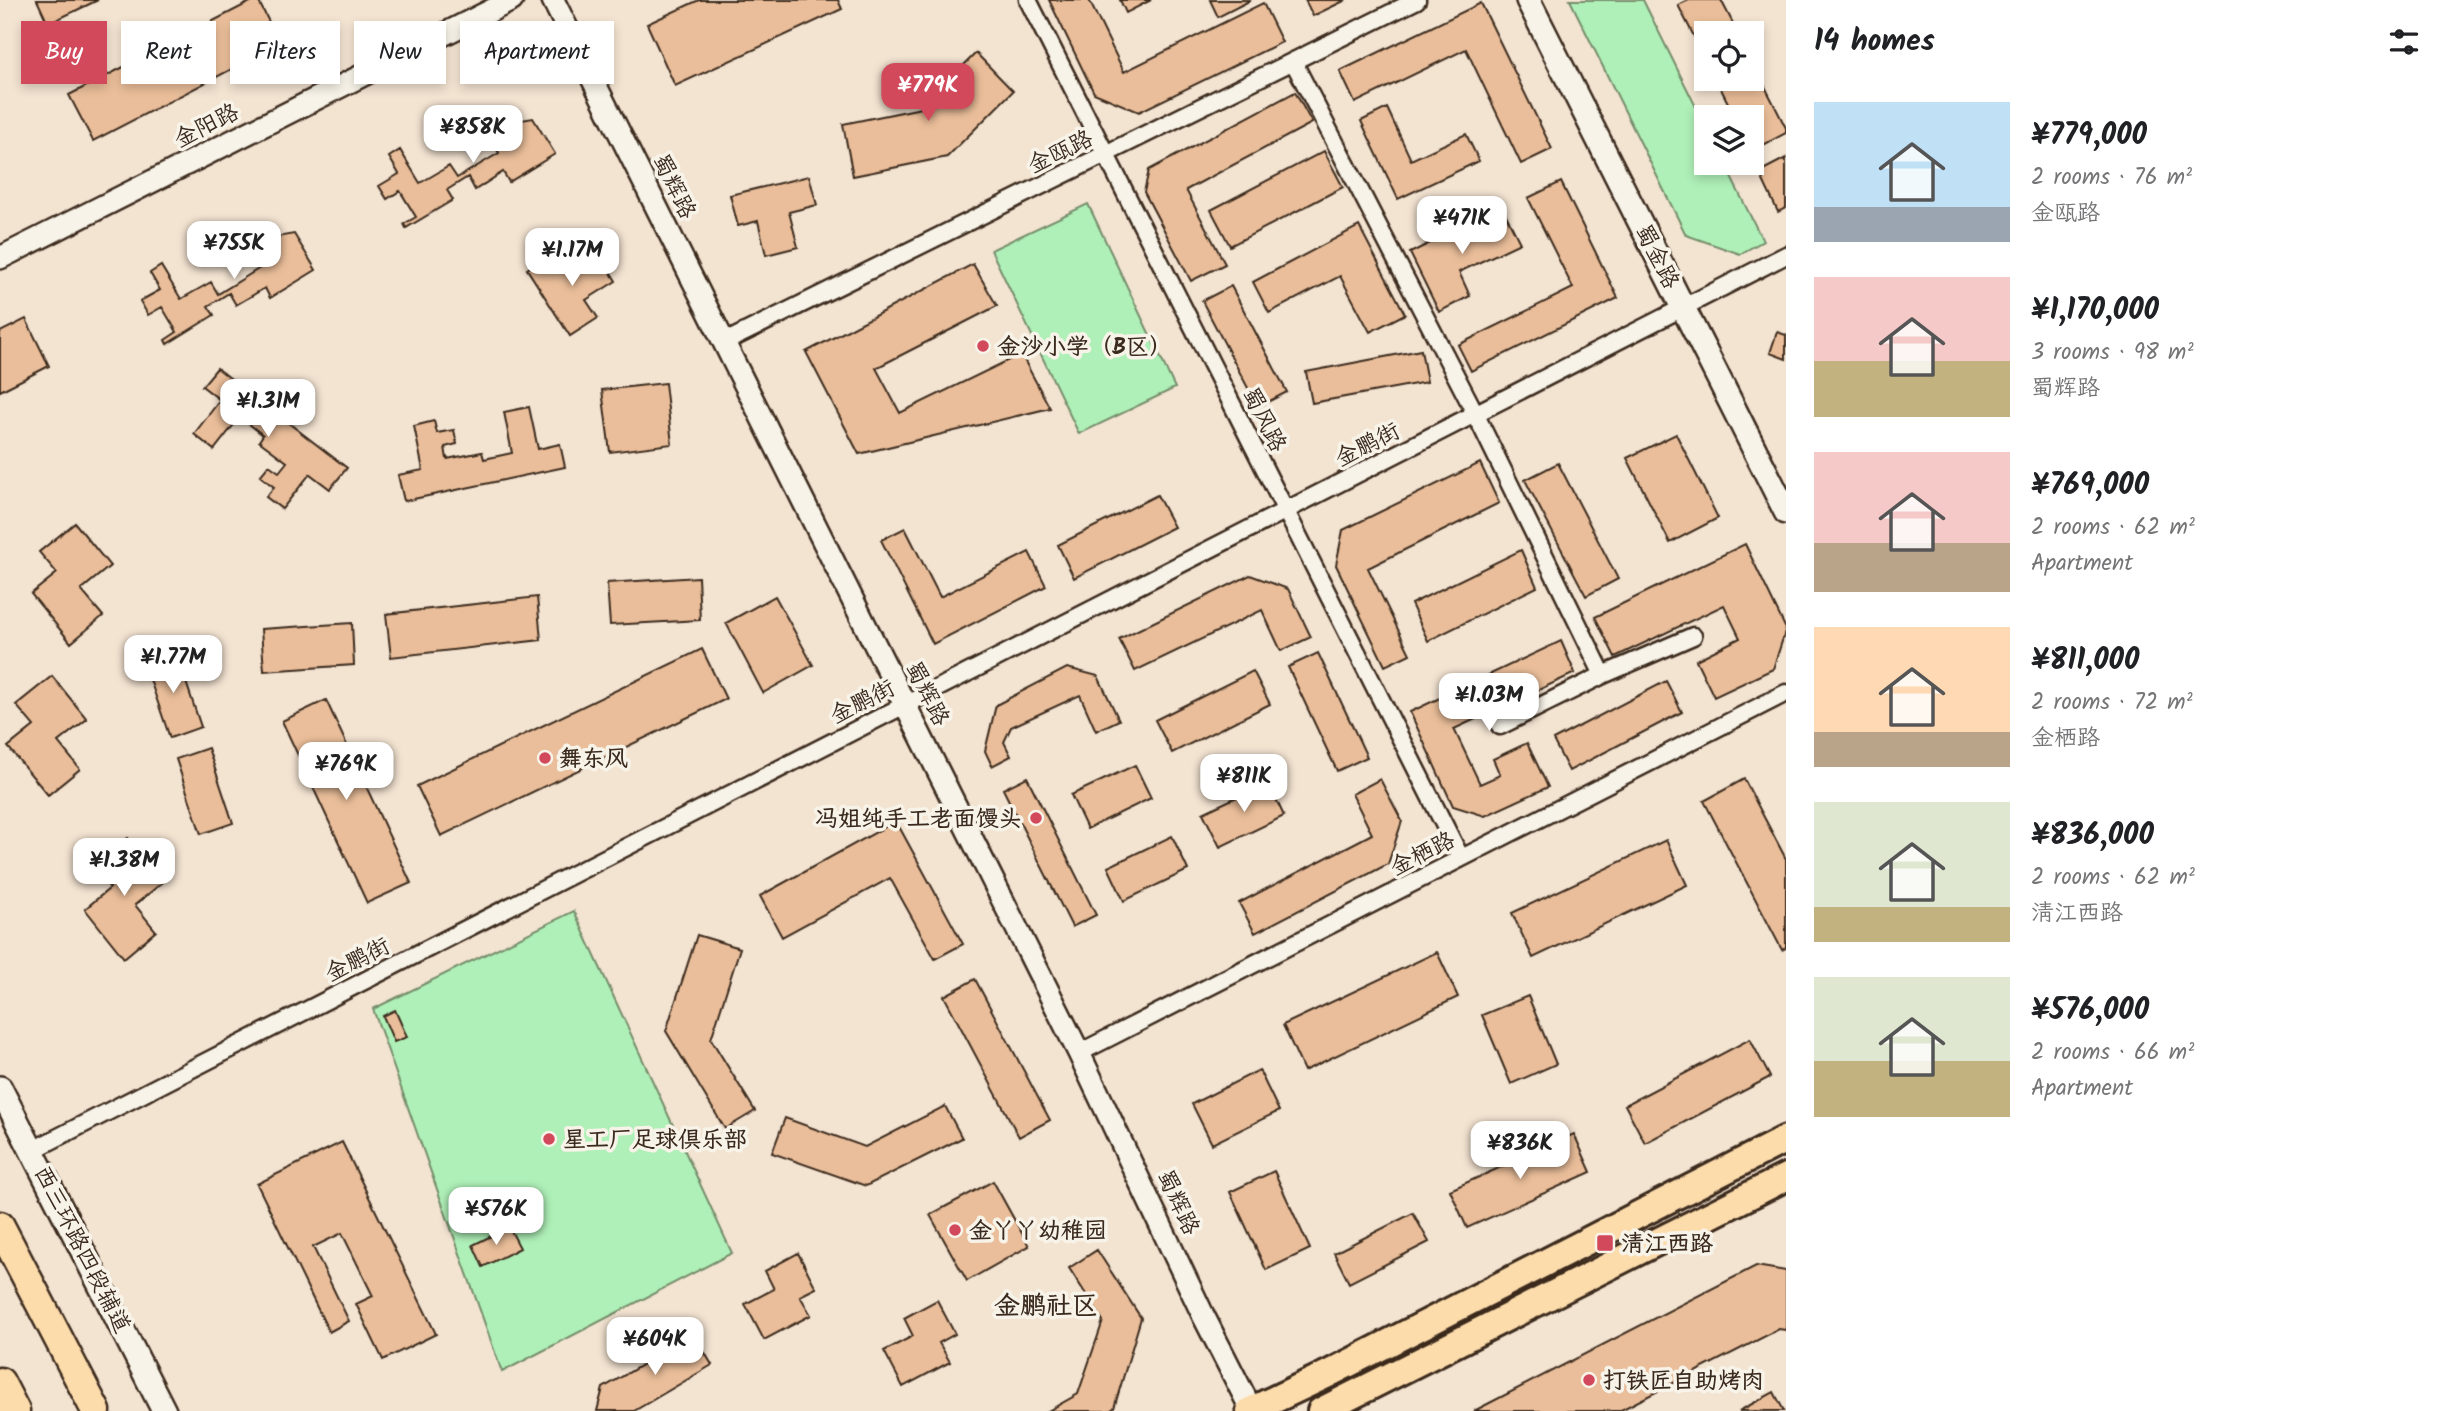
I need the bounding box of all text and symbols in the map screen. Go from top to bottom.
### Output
text: 14 homes [1814,18,1935,66]
chip: Buy [21,21,107,84]
chip: Rent [121,21,216,84]
chip: Filters [230,21,340,84]
chip: New [354,21,446,84]
chip: Apartment [460,21,614,84]
map controls [1694,21,1764,175]
button: locate [1694,21,1764,91]
icon: filters [2385,23,2423,61]
pin: ¥779K [879,64,977,123]
text: ¥779K [897,68,959,104]
street label: 金阳路 [168,95,246,158]
button: layers [1694,105,1764,175]
pin: ¥858K [424,106,522,165]
text: ¥858K [440,110,506,146]
text: ¥779,000 [2031,112,2147,160]
street label: 金瓯路 [1022,121,1100,184]
icon: home [1870,130,1954,214]
street label: 蜀辉路 [642,148,705,226]
text: 2 rooms · 76 m² [2031,160,2192,196]
pin: ¥471K [1413,196,1511,256]
text: 金瓯路 [2031,196,2100,232]
text: ¥471K [1433,201,1491,237]
street label: 蜀金路 [1625,218,1688,296]
pin: ¥755K [185,222,283,281]
text: ¥755K [203,226,265,262]
pin: ¥1.17M [515,229,629,288]
text: ¥1.17M [541,233,603,269]
text: ¥1,170,000 [2031,287,2159,335]
icon: home [1870,305,1954,389]
place label: 金沙小学（B区） [997,330,1172,366]
text: 3 rooms · 98 m² [2031,335,2194,371]
marker: 金沙小学（B区） [975,338,991,354]
text: 蜀辉路 [2031,371,2100,407]
pin: ¥1.31M [211,380,325,439]
street label: 蜀风路 [1232,381,1295,459]
text: ¥1.31M [236,384,300,420]
street label: 金鹏街 [1329,414,1407,477]
text: ¥769,000 [2031,462,2149,510]
icon: home [1870,480,1954,564]
text: 2 rooms · 62 m² [2031,510,2195,546]
text: Apartment [2031,546,2133,582]
pin: ¥1.77M [116,636,230,695]
text: ¥811,000 [2031,637,2139,685]
text: ¥1.77M [140,640,206,676]
street label: 蜀辉路 [895,655,958,733]
icon: home [1870,655,1954,739]
street label: 金鹏街 [824,671,902,734]
pin: ¥1.03M [1432,674,1546,733]
text: ¥1.03M [1455,678,1523,714]
text: 2 rooms · 72 m² [2031,685,2193,721]
text: 金栖路 [2031,721,2100,757]
pin: ¥769K [297,742,395,802]
place label: 舞东风 [559,742,628,778]
text: ¥769K [315,747,377,783]
marker: 舞东风 [537,750,553,766]
pin: ¥811K [1195,754,1293,814]
text: ¥811K [1216,759,1272,795]
place label: 冯姐纯手工老面馒头 [815,802,1022,838]
marker: 冯姐纯手工老面馒头 [1028,810,1044,826]
text: ¥836,000 [2031,812,2154,860]
street label: 金栖路 [1384,823,1462,886]
icon: home [1870,830,1954,914]
pin: ¥1.38M [67,838,181,898]
text: ¥1.38M [89,843,159,879]
text: 2 rooms · 62 m² [2031,860,2195,896]
text: 清江西路 [2031,896,2123,932]
street label: 金鹏街 [319,929,397,992]
text: ¥576,000 [2031,987,2149,1035]
icon: home [1870,1005,1954,1089]
text: 2 rooms · 66 m² [2031,1035,2194,1071]
text: Apartment [2031,1071,2133,1107]
pin: ¥836K [1471,1122,1569,1181]
place label: 星工厂足球俱乐部 [563,1123,747,1159]
text: ¥836K [1487,1126,1553,1162]
marker: 星工厂足球俱乐部 [541,1131,557,1147]
street label: 西三环路四段辅道 [23,1160,139,1340]
street label: 蜀辉路 [1146,1164,1208,1242]
pin: ¥576K [447,1188,545,1247]
text: ¥576K [465,1192,527,1228]
place label: 金丫丫幼稚园 [969,1214,1107,1250]
marker: 金丫丫幼稚园 [947,1222,963,1238]
place label: 清江西路 [1621,1227,1713,1263]
marker: 清江西路 [1595,1233,1615,1253]
district label: 金鹏社区 [994,1286,1098,1328]
pin: ¥604K [606,1318,704,1377]
text: ¥604K [623,1322,687,1358]
place label: 打铁匠自助烤肉 [1603,1364,1764,1400]
marker: 打铁匠自助烤肉 [1581,1372,1597,1388]

